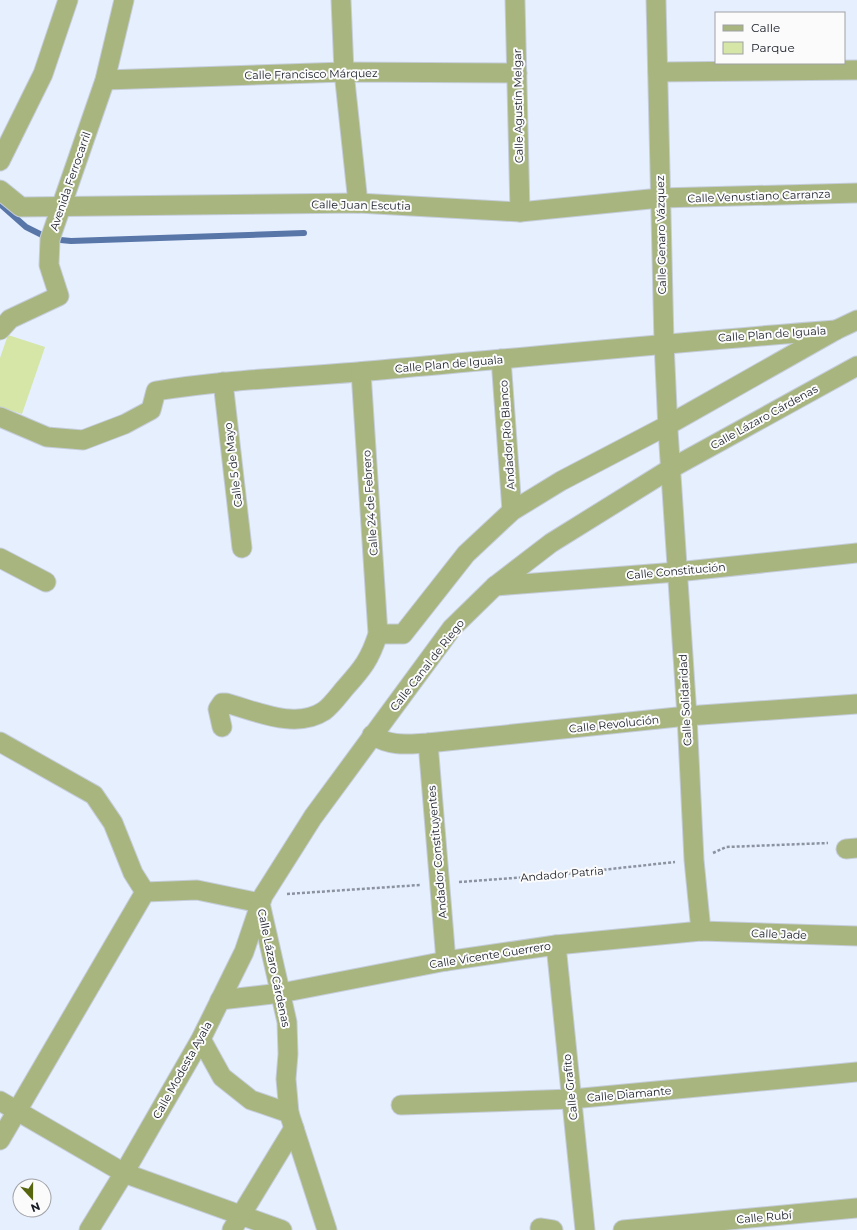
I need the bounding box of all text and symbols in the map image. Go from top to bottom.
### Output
legend [715,12,845,64]
text: Calle [751,20,780,35]
text: Parque [751,40,795,55]
street label: Calle Agustín Melgar [510,49,526,163]
street label: Calle Francisco Márquez [244,66,378,82]
street label: Avenida Ferrocarril [47,130,93,232]
street label: Calle Genaro Vázquez [653,175,669,295]
street label: Calle Venustiano Carranza [687,187,831,205]
street label: Calle Juan Escutia [311,197,411,213]
street label: Calle Plan de Iguala [717,323,827,345]
street label: Calle Plan de Iguala [394,352,504,376]
street label: Andador Río Blanco [496,380,518,490]
street label: Calle Lázaro Cárdenas [708,381,821,452]
street label: Calle 5 de Mayo [221,422,245,508]
street label: Calle 24 de Febrero [359,450,381,556]
street label: Calle Constitución [626,560,726,582]
street label: Calle Canal de Riego [387,616,467,714]
street label: Calle Solidaridad [676,654,694,746]
street label: Calle Revolución [568,712,660,736]
street label: Andador Constituyentes [424,784,450,919]
street label: Andador Patria [520,863,604,885]
street label: Calle Lázaro Cárdenas [255,908,294,1029]
street label: Calle Jade [751,926,807,942]
street label: Calle Vicente Guerrero [428,938,552,972]
street label: Calle Modesta Ayala [149,1019,215,1121]
street label: Calle Grafito [560,1053,580,1121]
street label: Calle Diamante [586,1083,672,1105]
north arrow [12,1178,52,1218]
text: N [29,1199,42,1215]
street label: Calle Rubí [736,1208,793,1226]

